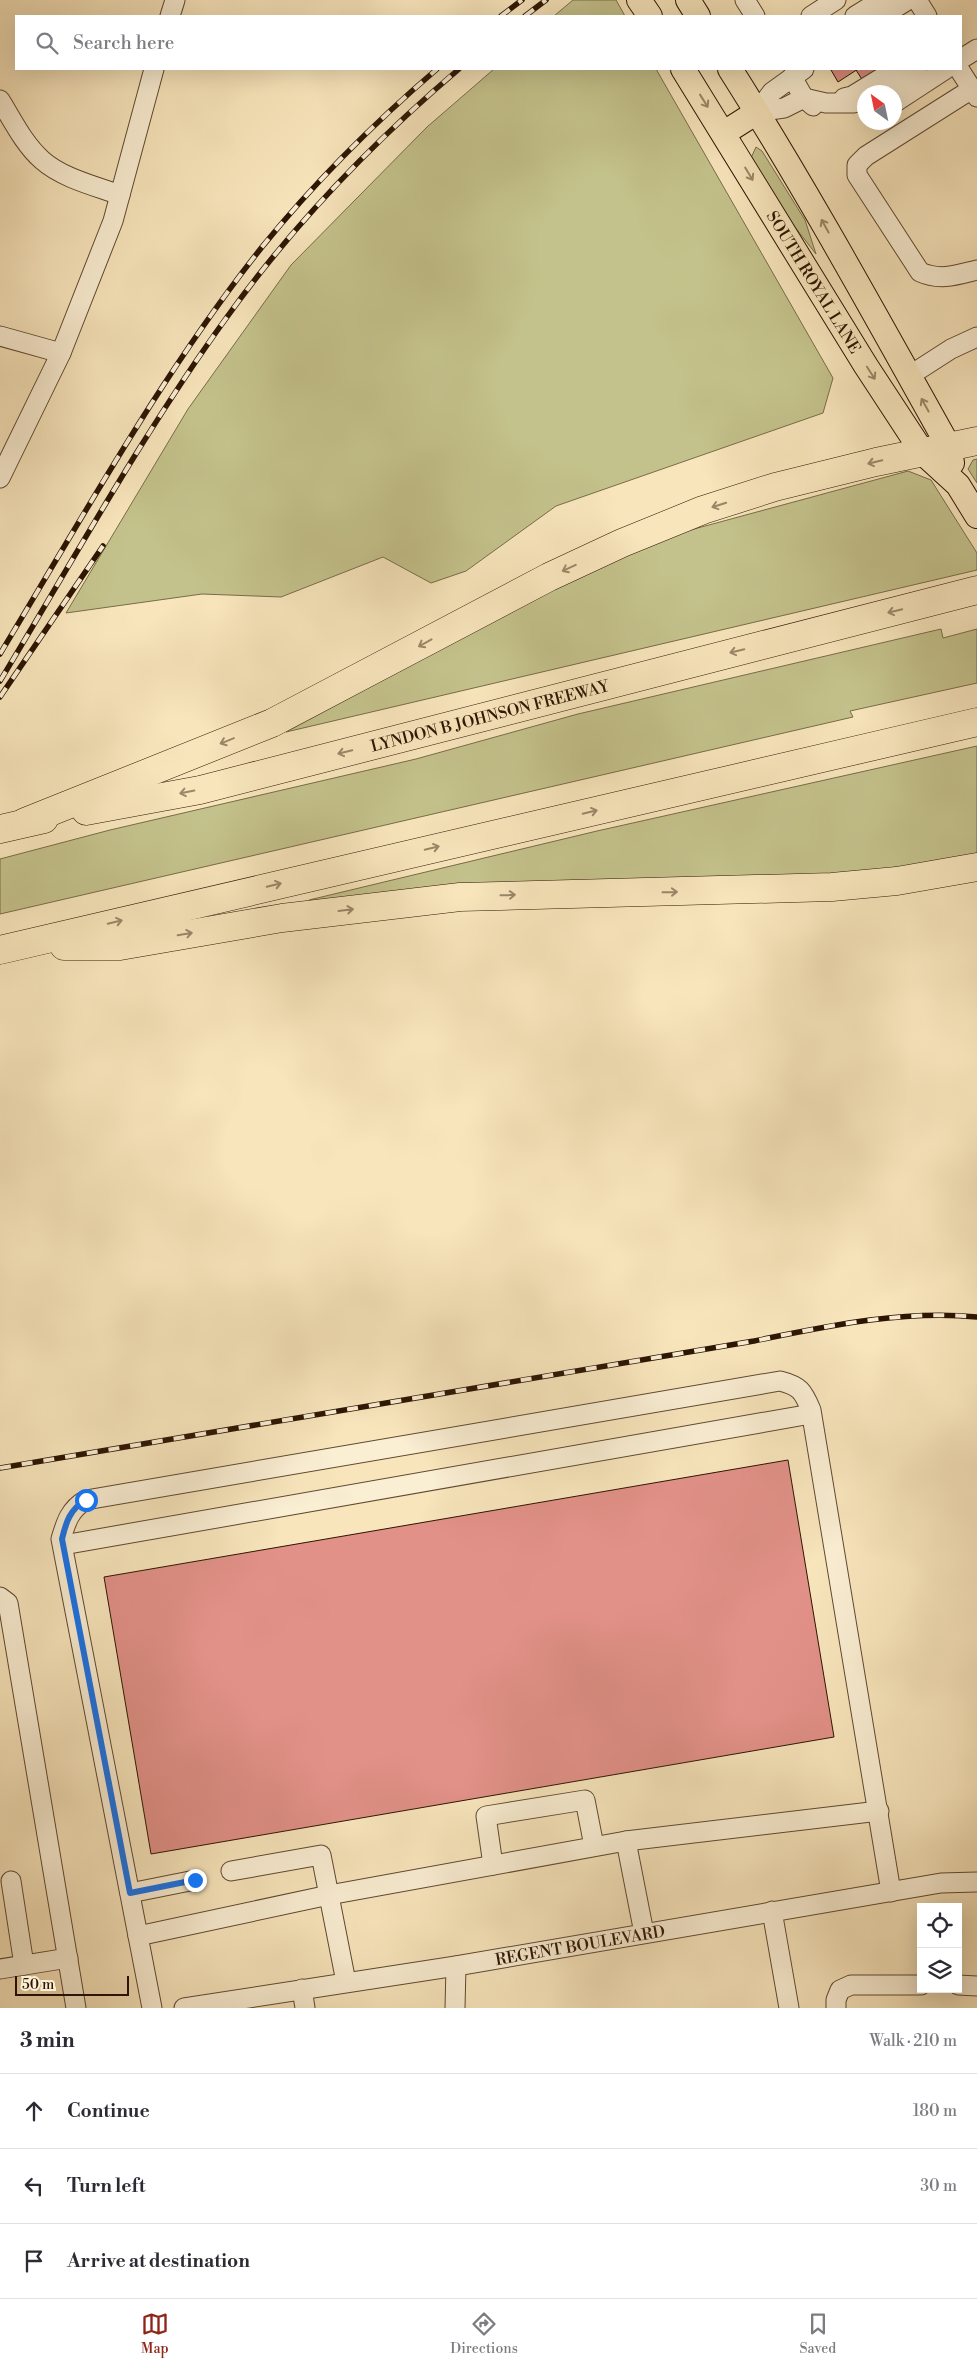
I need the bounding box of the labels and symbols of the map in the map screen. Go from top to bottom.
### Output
north arrow [857,85,902,130]
one-way arrow [699,93,709,107]
one-way arrow [745,167,755,181]
street label: SOUTH ROYAL LANE [762,207,865,357]
one-way arrow [820,219,830,234]
one-way arrow [866,366,876,380]
one-way arrow [920,397,930,412]
one-way arrow [868,458,884,467]
one-way arrow [711,501,727,511]
one-way arrow [562,563,577,573]
one-way arrow [887,606,903,616]
one-way arrow [417,638,432,648]
one-way arrow [730,647,746,656]
street label: LYNDON B JOHNSON FREEWAY [369,676,613,757]
one-way arrow [220,737,235,747]
one-way arrow [337,748,353,757]
one-way arrow [180,788,196,797]
one-way arrow [582,807,598,816]
one-way arrow [423,843,439,852]
one-way arrow [265,880,281,889]
one-way arrow [662,887,678,896]
one-way arrow [499,891,515,900]
one-way arrow [338,905,354,915]
one-way arrow [107,917,123,926]
one-way arrow [177,929,193,939]
route start [75,1489,98,1512]
route end [184,1869,207,1892]
street label: REGENT BOULEVARD [494,1921,667,1970]
scale bar [15,1973,129,1996]

